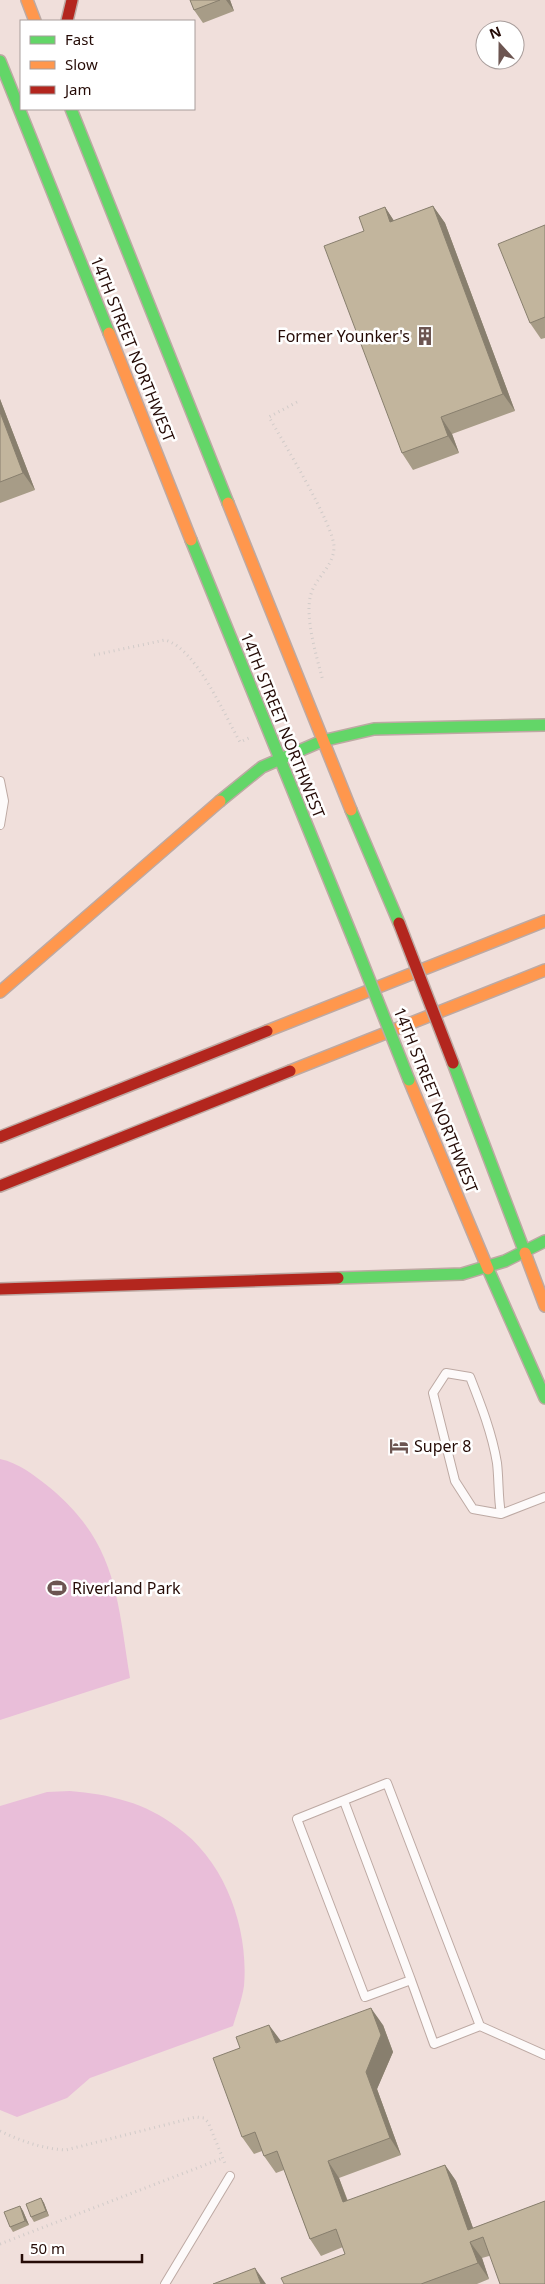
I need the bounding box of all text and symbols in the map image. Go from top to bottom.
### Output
legend [20,20,195,110]
north arrow [475,20,525,70]
text: N [486,21,504,43]
text: Fast [65,29,94,49]
text: Slow [65,54,98,74]
text: Jam [63,79,92,99]
street label: 14TH STREET NORTHWEST [86,253,180,445]
place label: Former Younker's [277,325,410,347]
building icon: Former Younker's [414,325,436,347]
street label: 14TH STREET NORTHWEST [236,629,330,821]
street label: 14TH STREET NORTHWEST [389,1004,483,1196]
hotel icon: Super 8 [388,1435,410,1457]
place label: Super 8 [414,1435,471,1457]
sports icon: Riverland Park [46,1577,68,1599]
place label: Riverland Park [72,1577,181,1599]
scale bar [22,2232,142,2264]
text: 50 m [30,2238,65,2258]

